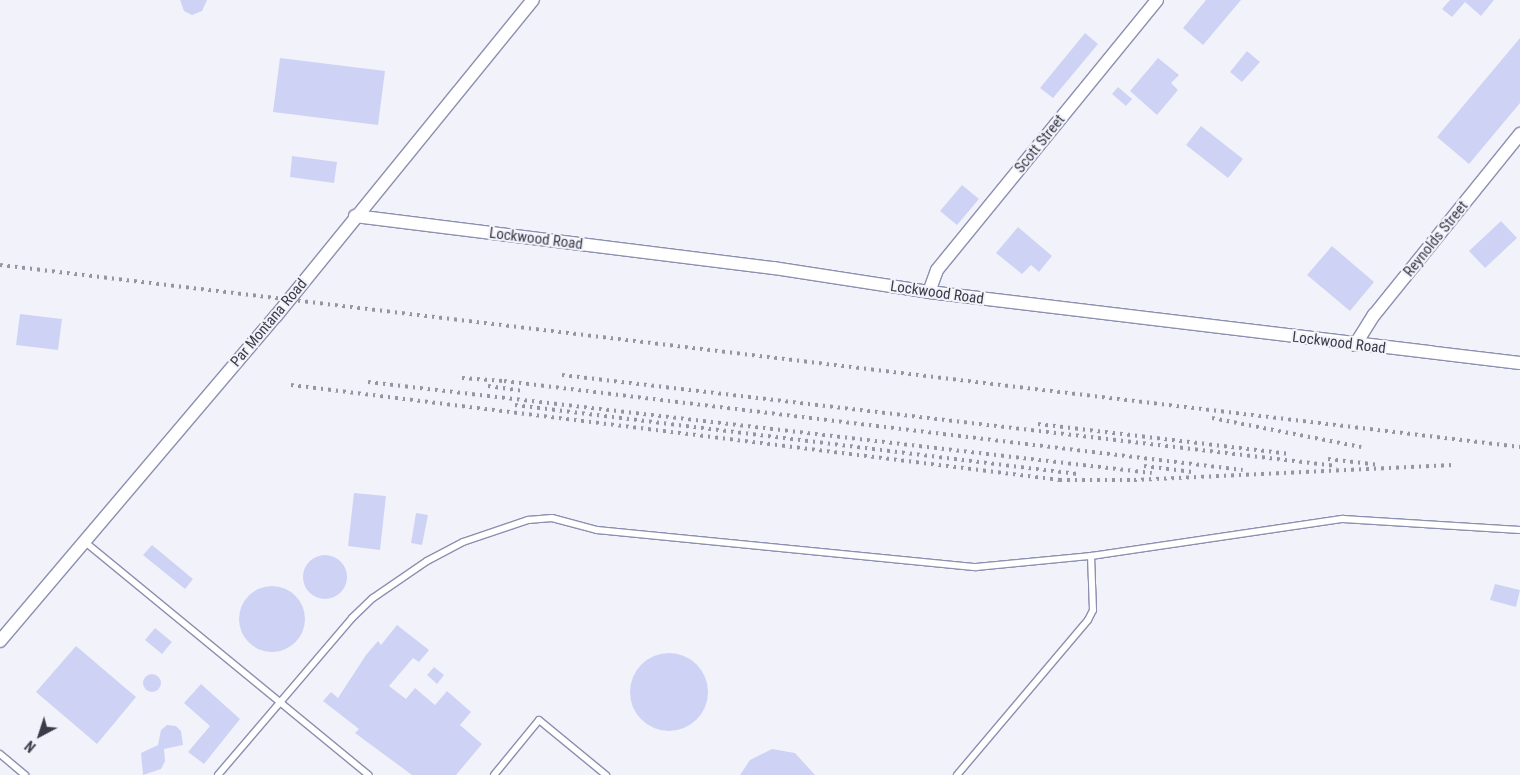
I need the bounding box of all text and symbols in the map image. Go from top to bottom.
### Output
street label: Scott Street [1011,111,1069,177]
street label: Reynolds Street [1400,197,1472,281]
street label: Lockwood Road [488,224,584,254]
street label: Par Montana Road [227,275,311,371]
street label: Lockwood Road [889,278,985,308]
street label: Lockwood Road [1291,328,1387,358]
north arrow [15,710,65,760]
text: N [22,738,39,755]

